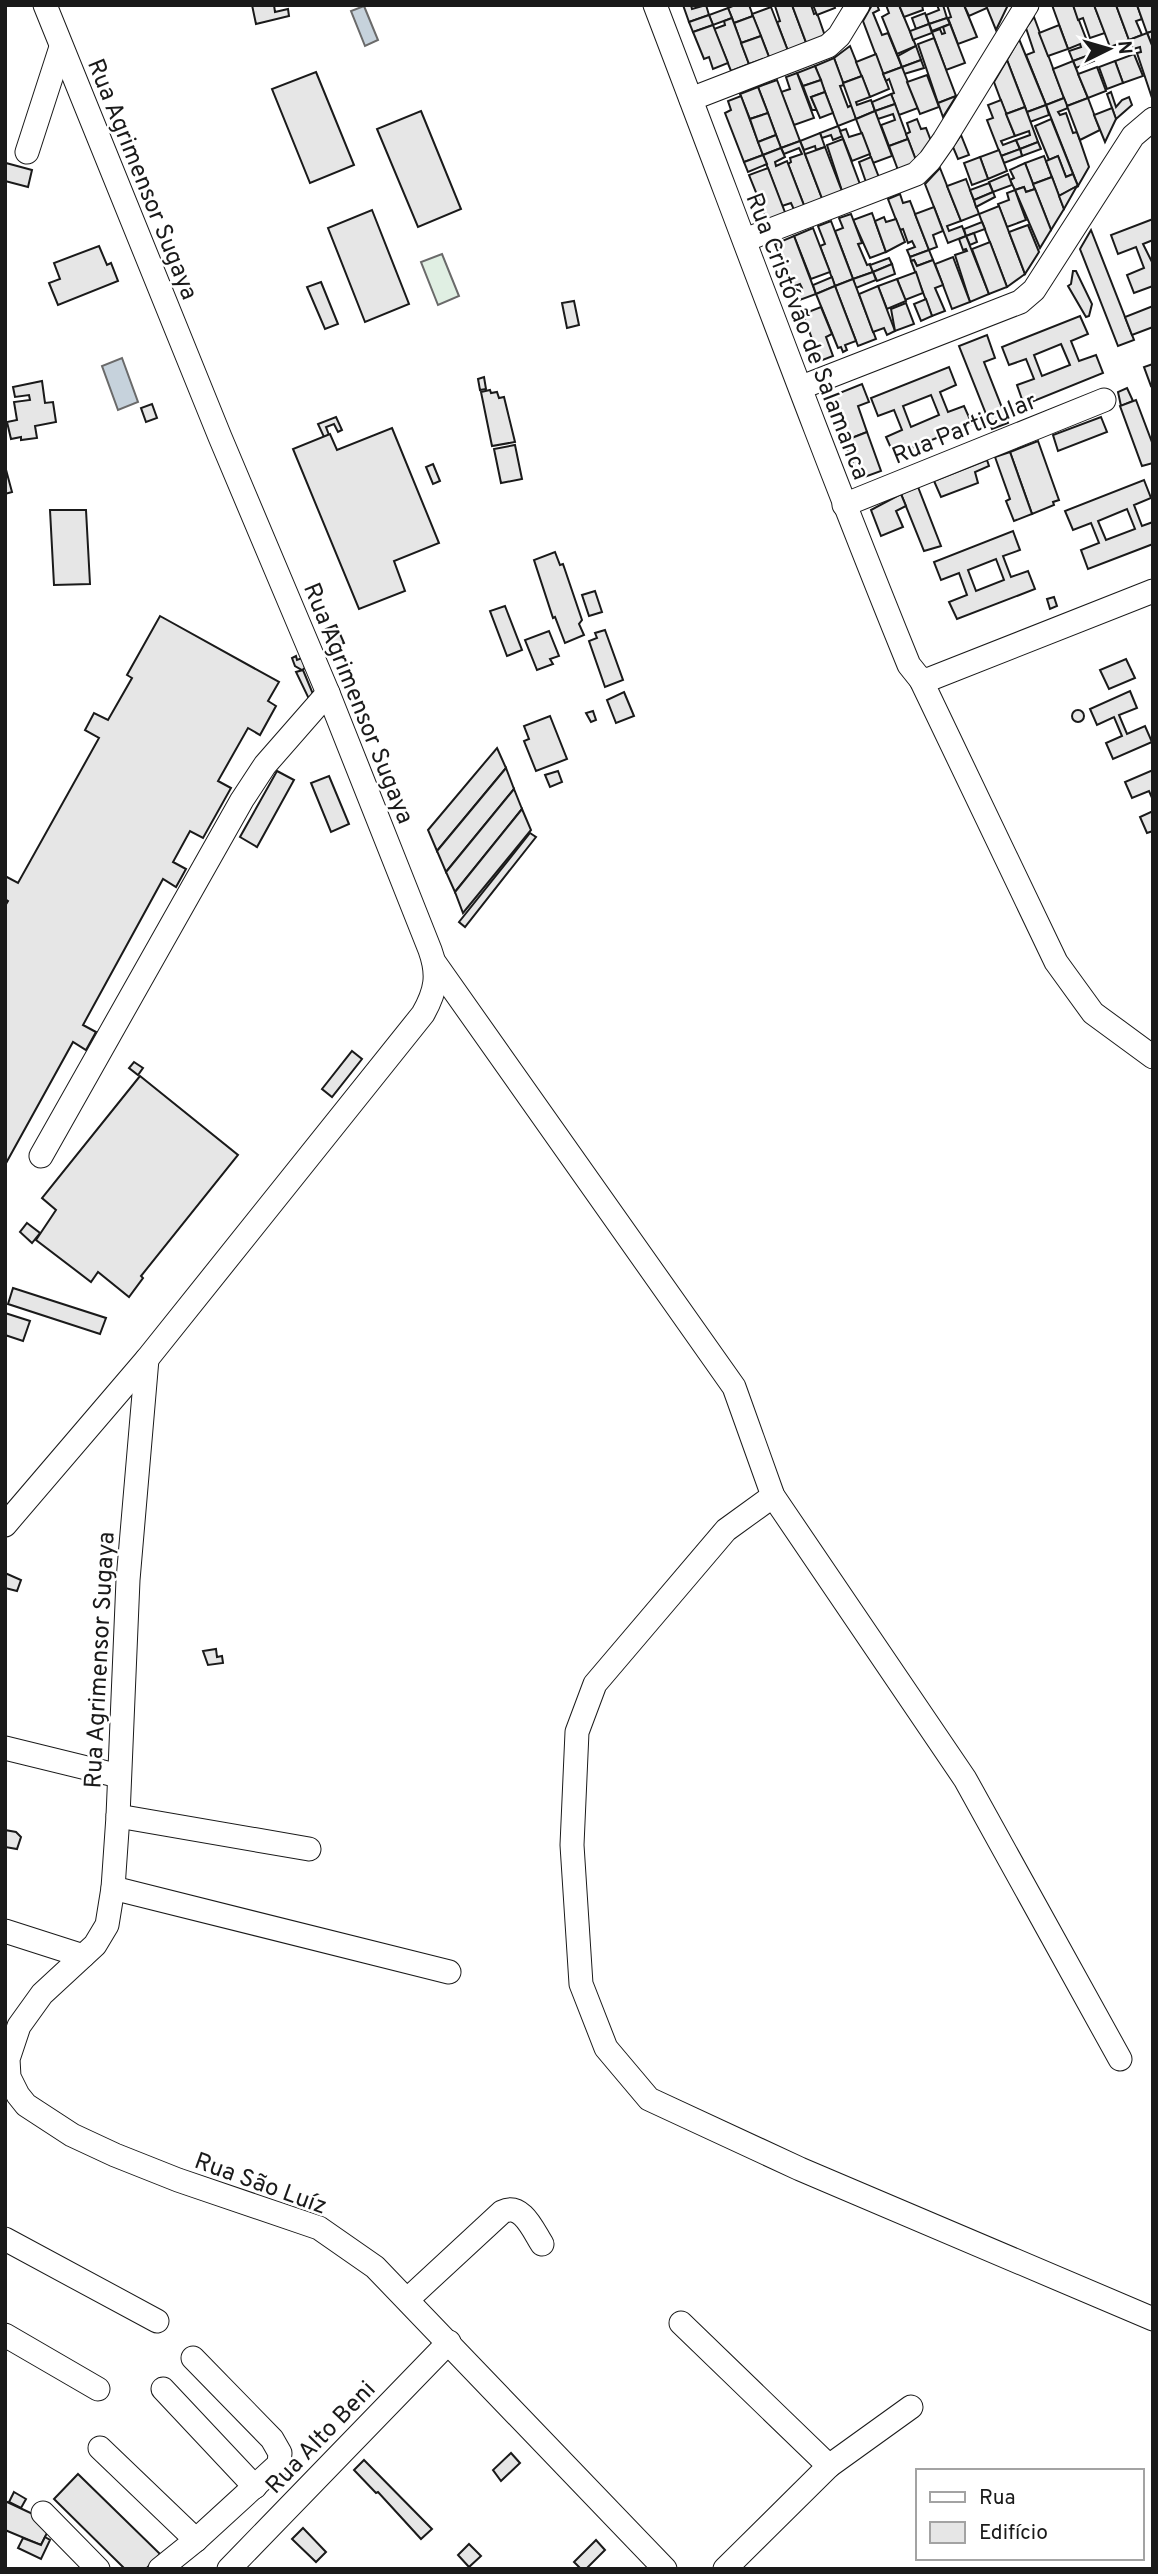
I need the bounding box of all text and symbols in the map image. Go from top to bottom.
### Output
north arrow [1074,14,1144,84]
text: N [1111,40,1136,56]
street label: Rua Agrimensor Sugaya [79,55,203,305]
street label: Rua Cristóvão de Salamanca [737,189,875,484]
street label: Rua Particular [888,387,1041,472]
street label: Rua Agrimensor Sugaya [295,579,419,829]
street label: Rua Agrimensor Sugaya [79,1531,123,1789]
street label: Rua São Luíz [190,2147,331,2223]
street label: Rua Alto Beni [260,2376,383,2501]
legend [916,2469,1144,2560]
text: Rua [979,2485,1016,2512]
text: Edifício [979,2520,1048,2547]

